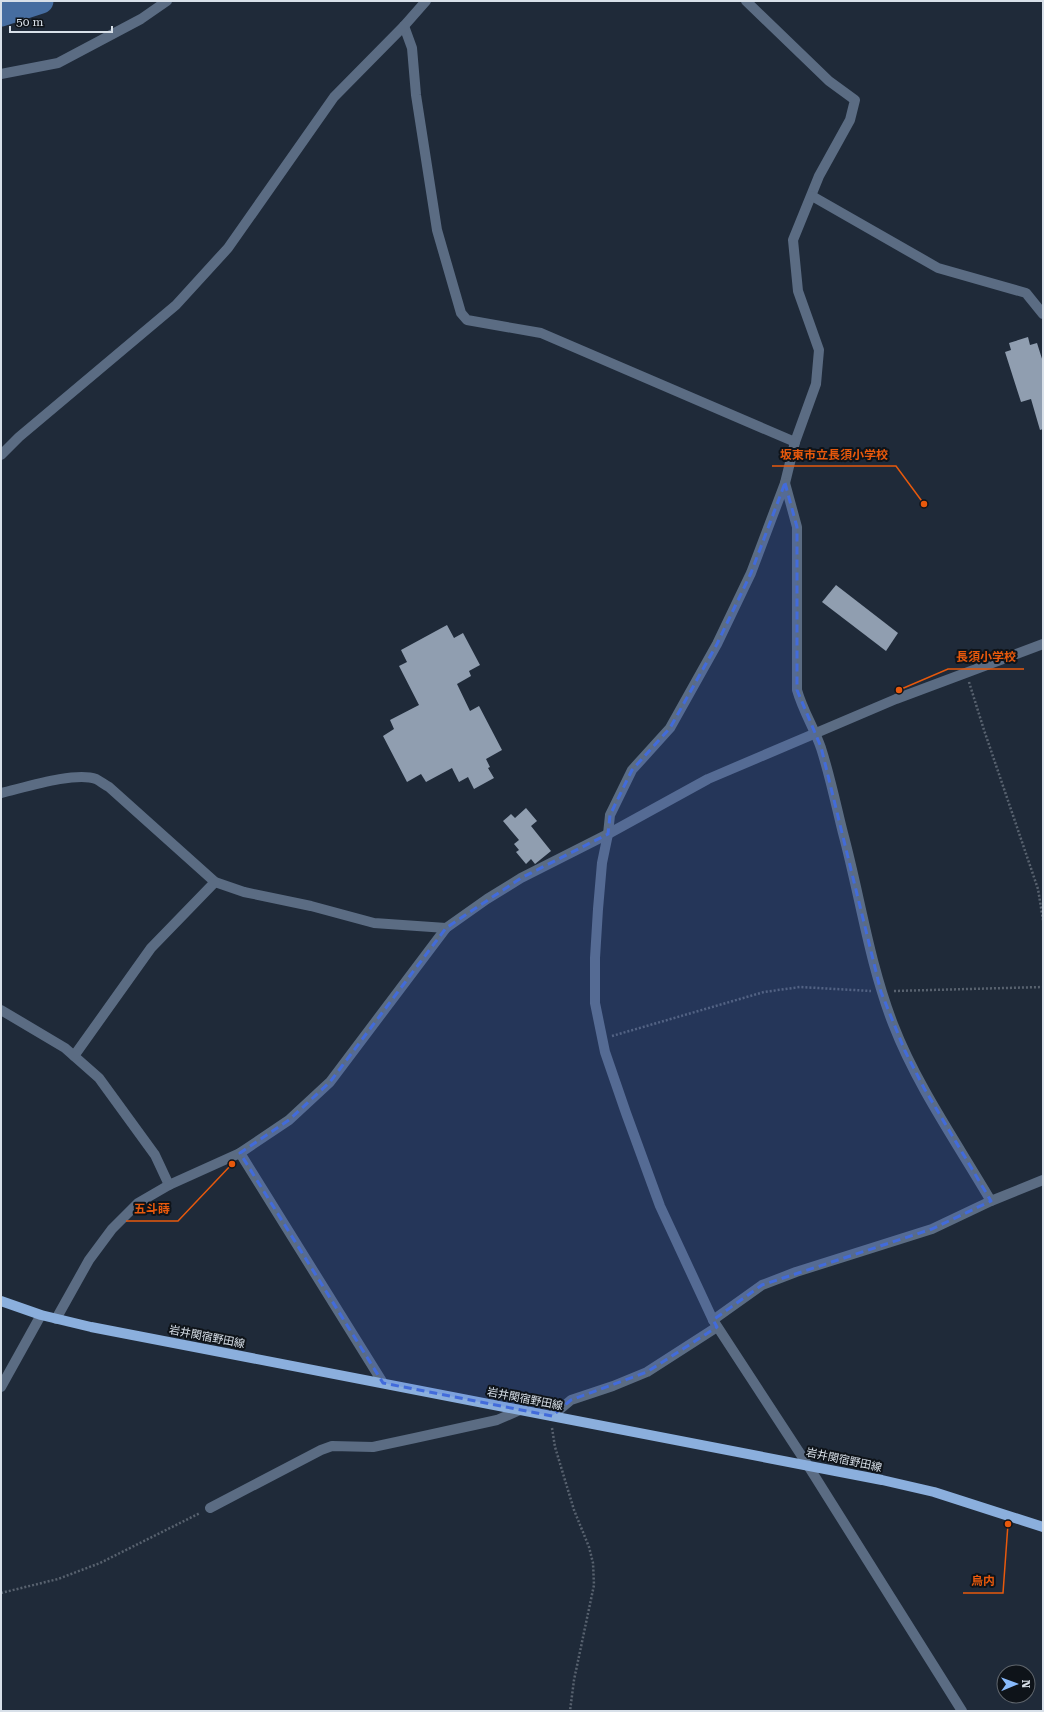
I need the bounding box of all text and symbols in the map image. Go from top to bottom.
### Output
scale bar [10,8,112,34]
text: 50 m [16,15,43,29]
callout: 坂東市立長須小学校 [772,442,896,466]
text: 坂東市立長須小学校 [780,448,888,462]
callout: 長須小学校 [948,645,1024,669]
text: 長須小学校 [956,650,1016,664]
callout: 五斗蒔 [126,1197,178,1221]
text: 五斗蒔 [134,1202,170,1216]
street label: 岩井関宿野田線 [168,1323,246,1351]
street label: 岩井関宿野田線 [486,1385,564,1413]
street label: 岩井関宿野田線 [805,1446,883,1474]
callout: 烏内 [963,1569,1003,1593]
text: 烏内 [971,1574,995,1588]
north arrow [996,1664,1036,1704]
text: N [1019,1679,1032,1689]

